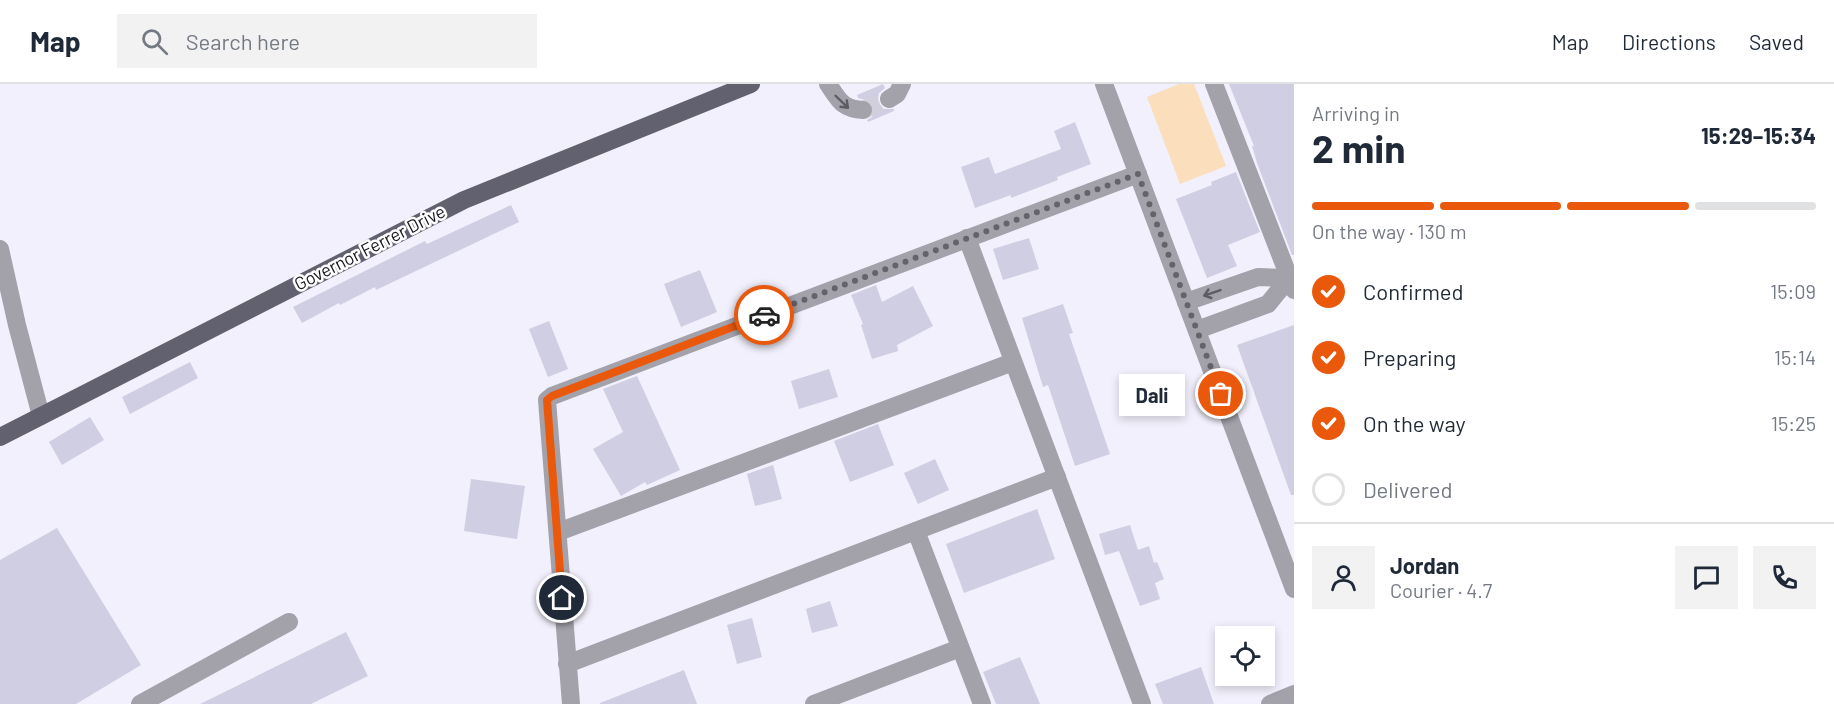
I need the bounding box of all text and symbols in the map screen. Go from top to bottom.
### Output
search box [117,14,537,68]
text: Map [30,24,81,58]
icon: search [138,25,171,58]
text: Search here [186,28,300,54]
text: Map [1552,29,1589,54]
text: Directions [1622,29,1716,54]
text: Saved [1749,29,1804,54]
one-way arrow [835,95,850,109]
text: Arriving in [1312,101,1400,125]
text: 15:29–15:34 [1701,122,1816,148]
text: 2 min [1312,124,1405,171]
street label: Governor Ferrer Drive [290,200,449,295]
text: On the way · 130 m [1312,219,1467,243]
icon: check [1312,275,1345,308]
text: Confirmed [1363,278,1463,304]
text: 15:09 [1770,279,1816,303]
courier [734,285,794,345]
one-way arrow [1203,288,1222,299]
icon: car [748,299,781,332]
icon: check [1312,341,1345,374]
text: Preparing [1363,344,1456,370]
text: 15:14 [1774,345,1816,369]
pin [1195,368,1246,419]
callout: Dali [1119,373,1185,415]
icon: bag [1204,377,1237,410]
text: Dali [1136,383,1168,407]
icon: check [1312,407,1345,440]
text: On the way [1363,410,1466,436]
text: 15:25 [1771,411,1816,435]
text: Delivered [1363,476,1452,502]
button: person [1312,546,1375,609]
button: chat [1675,546,1738,609]
button: phone [1753,546,1816,609]
text: Jordan [1390,552,1459,578]
pin [536,572,587,623]
text: Courier · 4.7 [1390,578,1492,602]
icon: home [545,581,578,614]
map controls [1215,626,1275,686]
button: locate [1215,626,1275,686]

